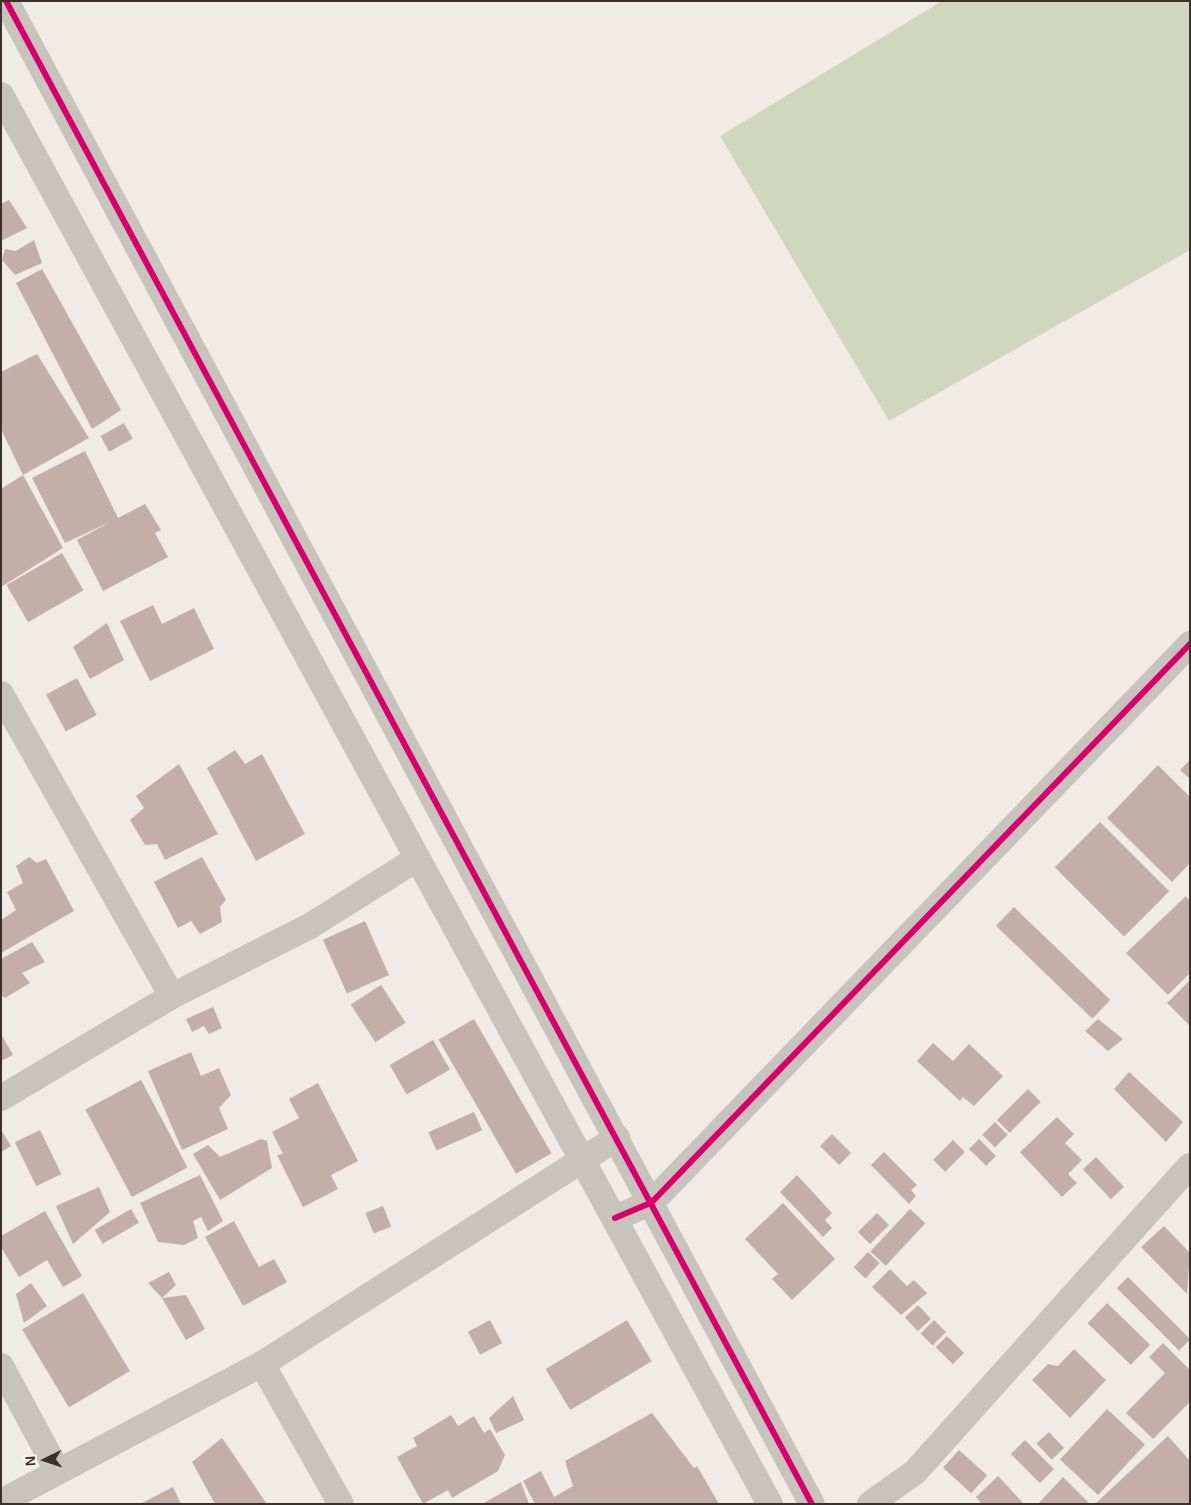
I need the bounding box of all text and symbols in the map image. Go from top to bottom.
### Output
north arrow [20,1435,70,1485]
text: N [22,1455,38,1467]

